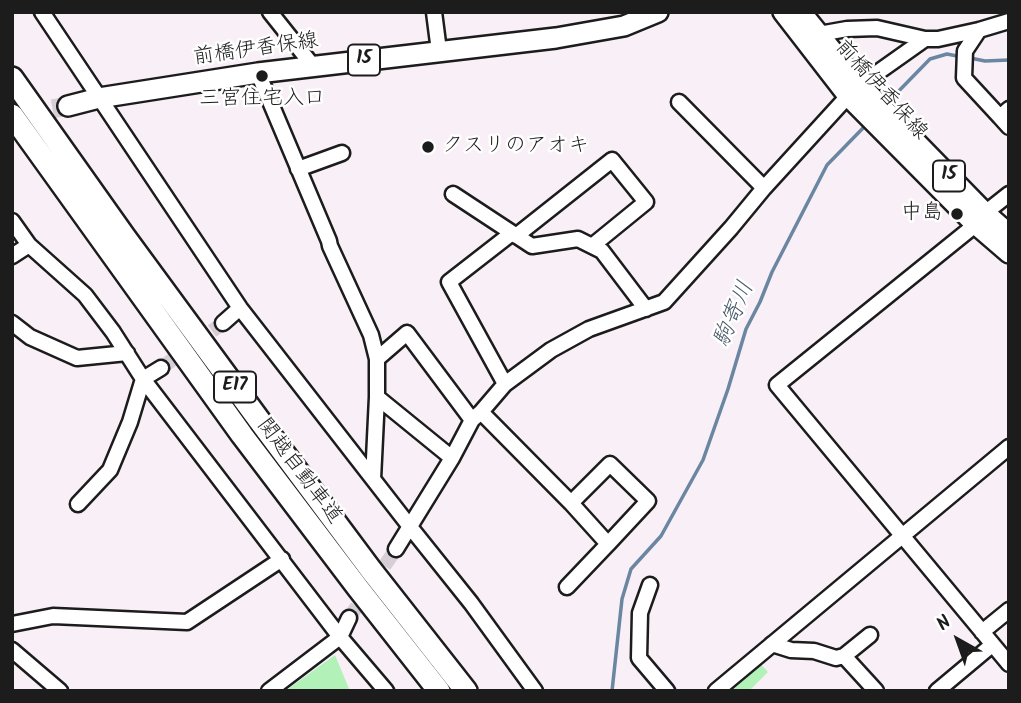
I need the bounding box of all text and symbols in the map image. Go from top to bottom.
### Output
street label: 前橋伊香保線 [192,30,320,72]
street label: 前橋伊香保線 [828,36,932,146]
road number: 15 [348,44,380,76]
marker: 三宮住宅入口 [254,68,270,84]
place label: 三宮住宅入口 [199,87,325,113]
place label: クスリのアオキ [442,134,589,160]
marker: クスリのアオキ [420,139,436,155]
road number: 15 [933,160,965,192]
place label: 中島 [901,201,943,227]
marker: 中島 [949,206,965,222]
water label: 駒寄川 [710,278,762,352]
road number: E17 [214,372,256,402]
street label: 関越自動車道 [250,414,346,530]
north arrow [923,605,993,675]
text: N [930,609,959,639]

